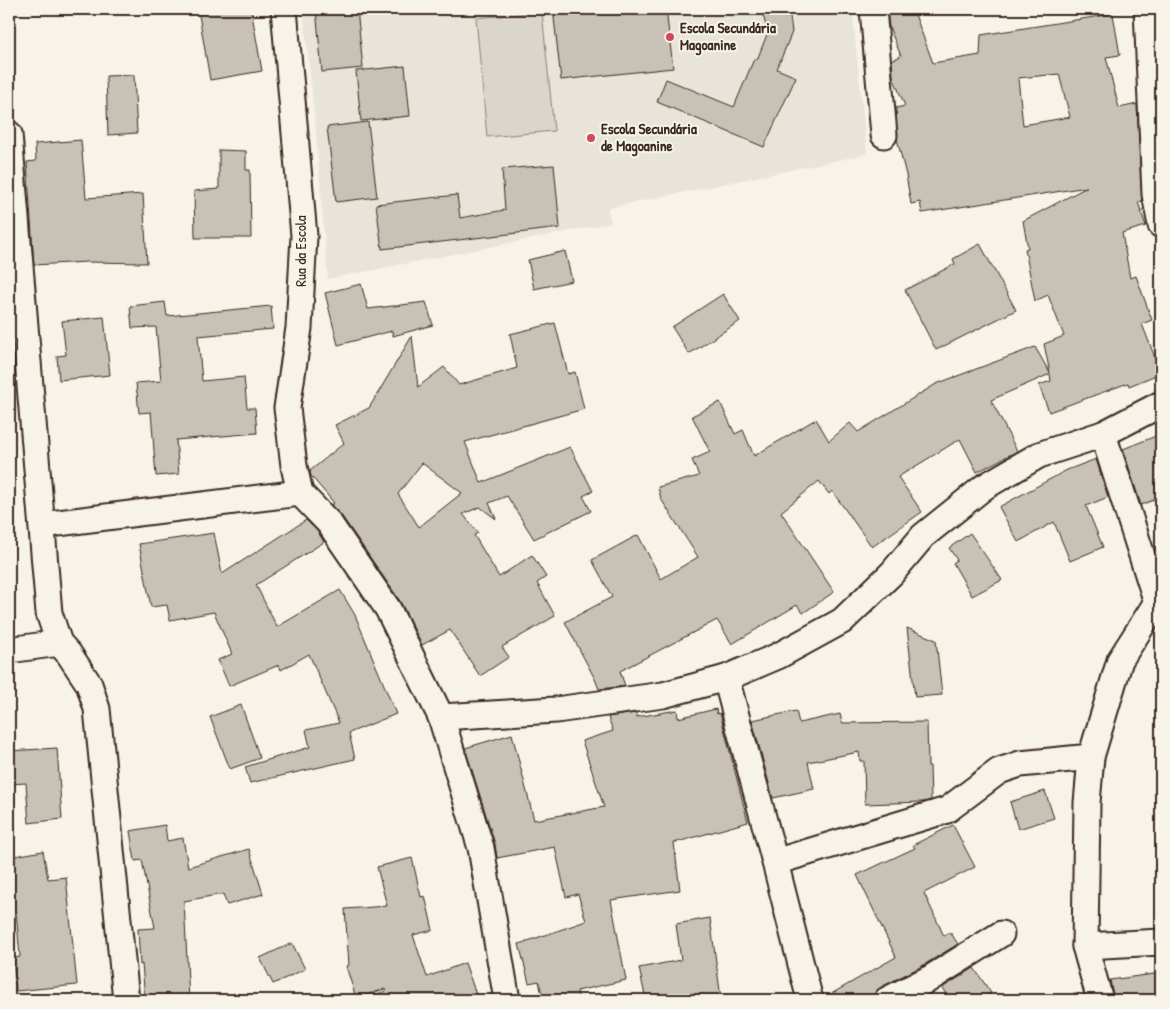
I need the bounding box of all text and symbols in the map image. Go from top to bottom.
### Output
place label: Escola Secundária Magoanine [680,17,776,56]
marker: Escola Secundária Magoanine [664,31,676,43]
place label: Escola Secundária de Magoanine [601,118,697,157]
marker: Escola Secundária de Magoanine [585,132,597,144]
street label: Rua da Escola [290,215,311,287]

